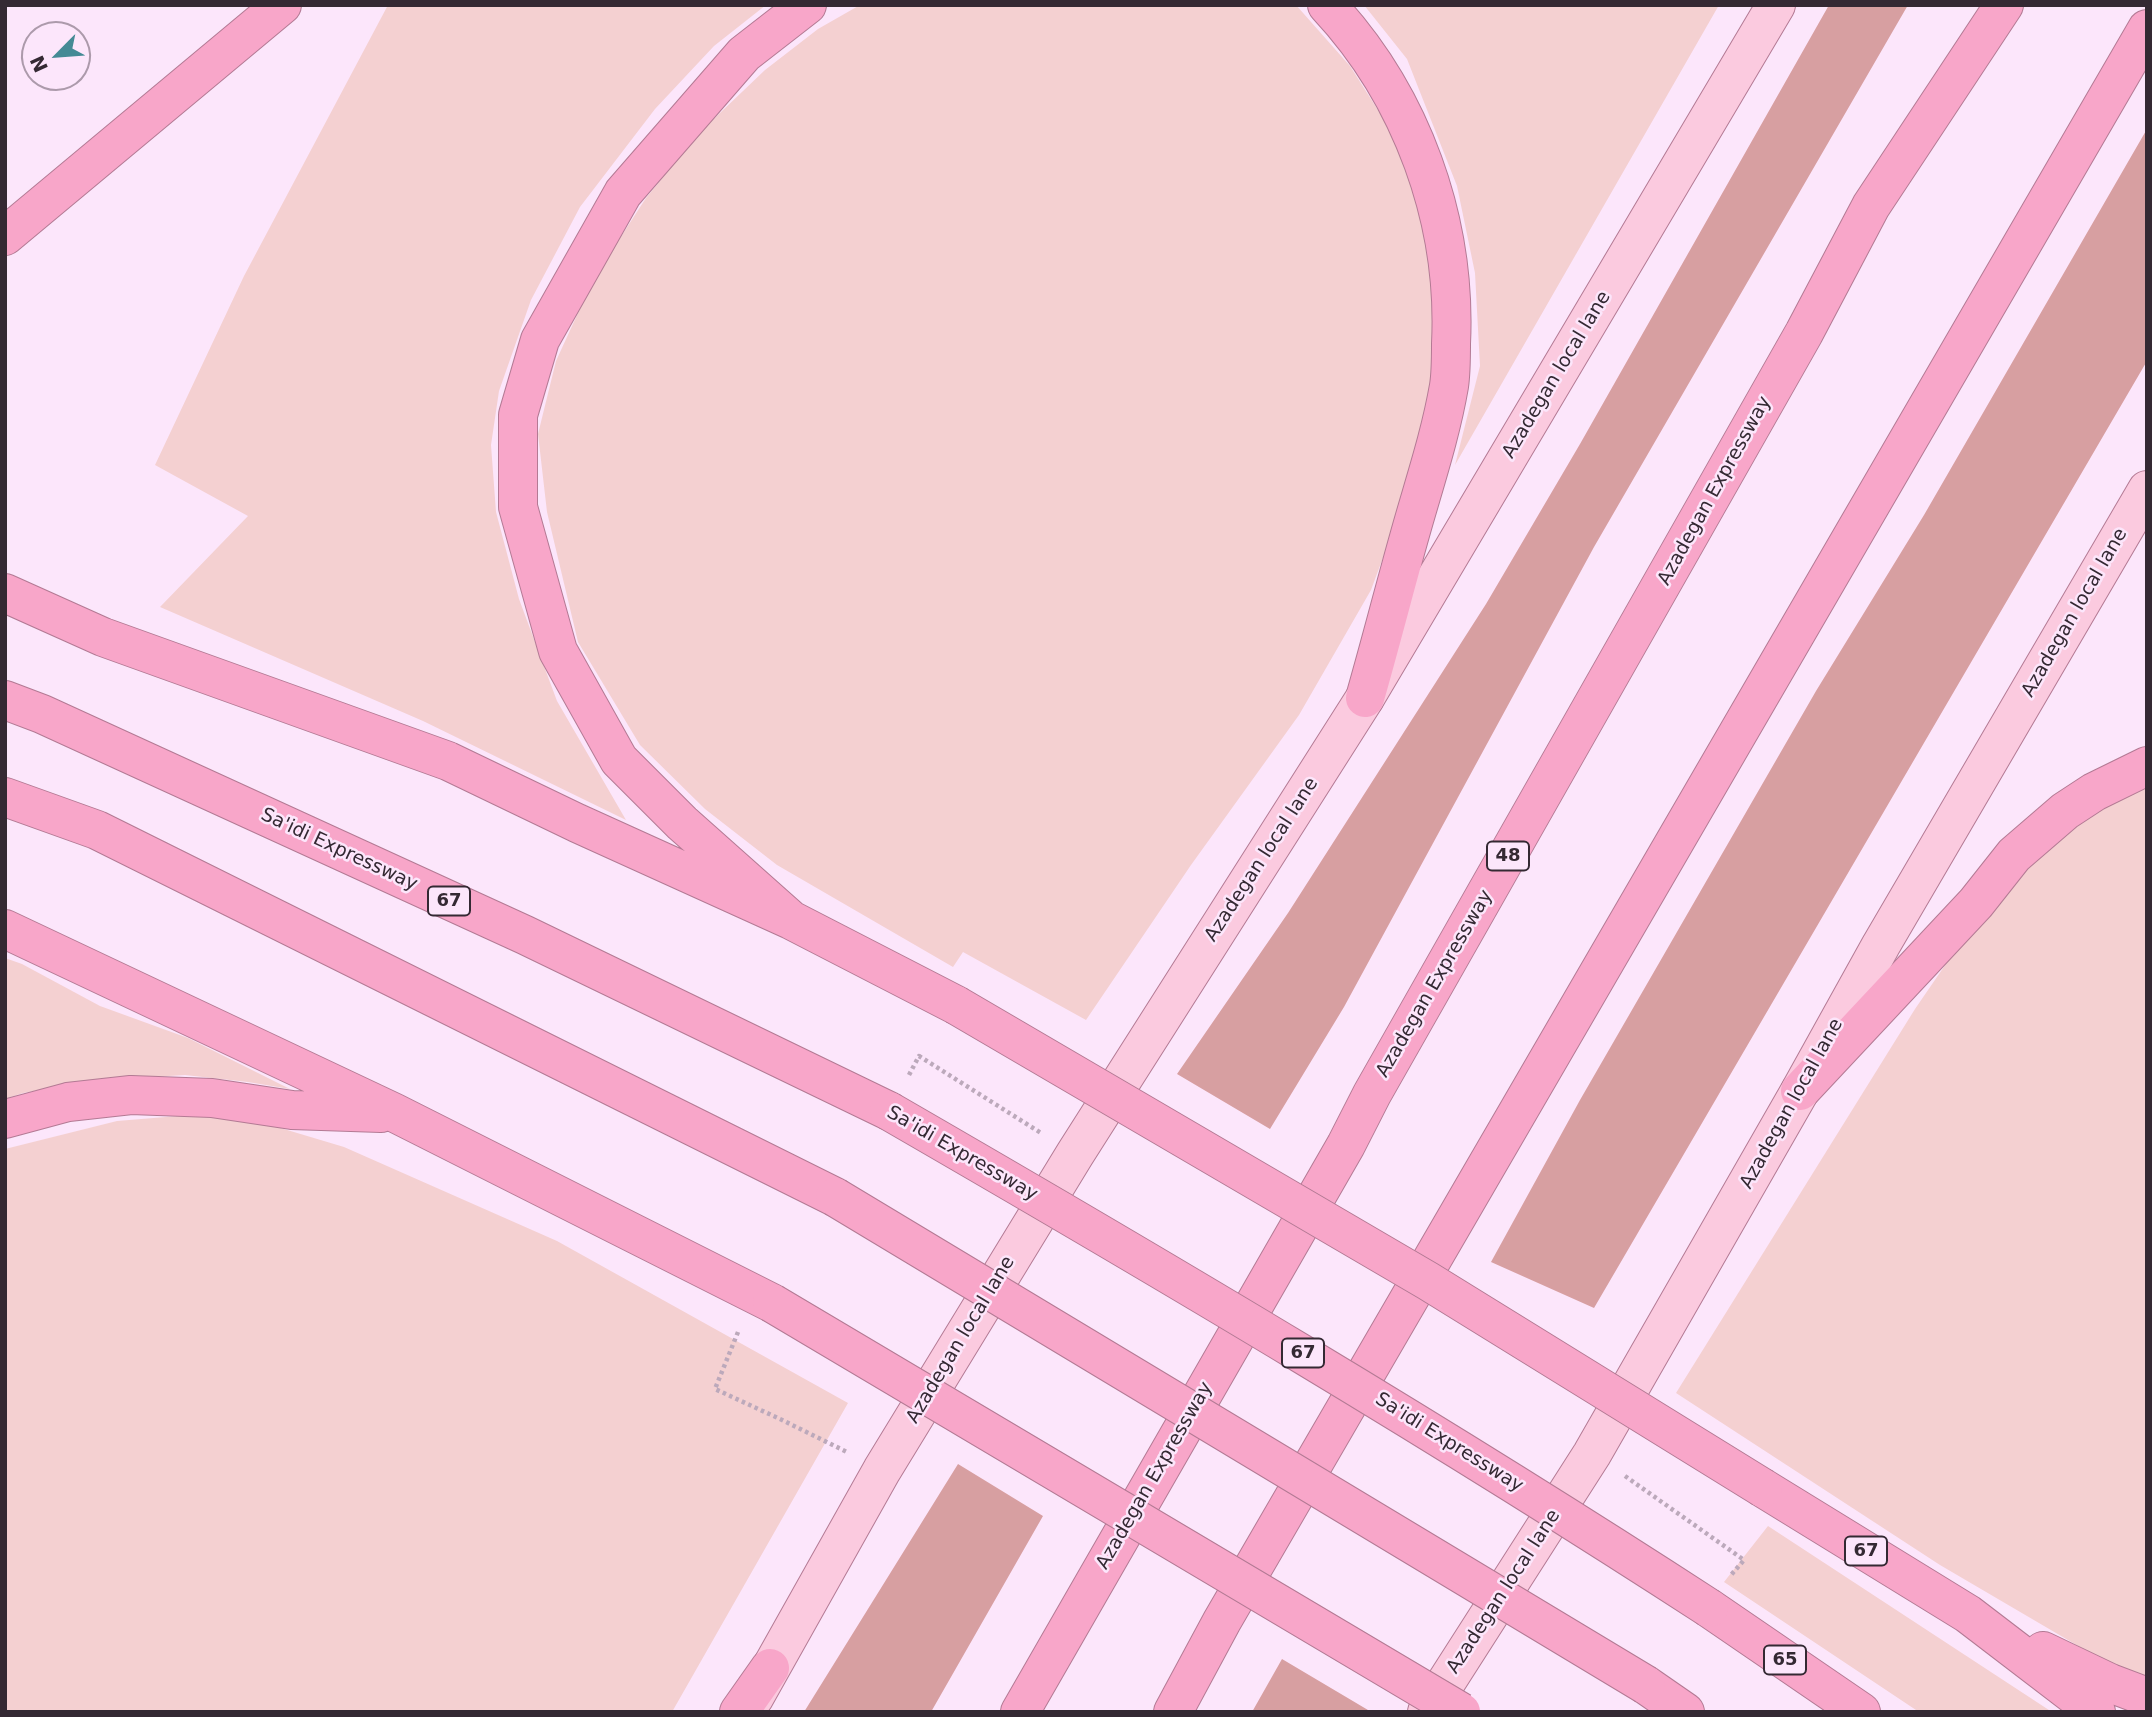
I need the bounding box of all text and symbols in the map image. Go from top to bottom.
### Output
north arrow [21,21,91,91]
text: N [25,52,52,76]
street label: Azadegan local lane [1498,287,1616,463]
street label: Azadegan Expressway [1653,392,1777,590]
street label: Azadegan local lane [2017,525,2133,701]
street label: Azadegan local lane [1200,774,1324,946]
street label: Sa'idi Expressway [257,804,421,896]
road number: 48 [1487,842,1529,870]
street label: Azadegan Expressway [1372,886,1498,1082]
road number: 67 [428,887,470,916]
street label: Azadegan local lane [1736,1015,1848,1193]
street label: Sa'idi Expressway [883,1102,1041,1206]
street label: Azadegan local lane [902,1252,1020,1428]
road number: 67 [1282,1338,1324,1368]
street label: Azadegan Expressway [1092,1378,1218,1574]
street label: Sa'idi Expressway [1371,1388,1527,1498]
street label: Azadegan local lane [1442,1506,1566,1678]
road number: 67 [1845,1536,1887,1566]
road number: 65 [1764,1646,1806,1674]

